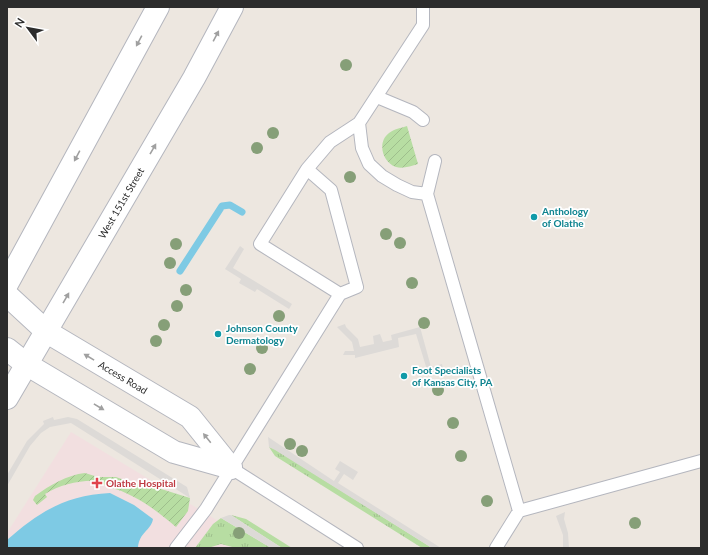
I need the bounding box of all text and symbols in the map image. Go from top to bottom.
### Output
north arrow [8,8,48,48]
text: N [11,15,27,29]
one-way arrow [213,30,220,42]
one-way arrow [136,35,142,47]
one-way arrow [149,143,156,155]
one-way arrow [74,150,80,161]
street label: West 151st Street [96,165,147,240]
place label: Anthology of Olathe [541,205,589,229]
marker: Anthology of Olathe [529,212,539,222]
one-way arrow [63,292,70,304]
place label: Johnson County Dermatology [226,322,299,346]
marker: Johnson County Dermatology [213,329,223,339]
one-way arrow [83,354,95,361]
street label: Access Road [96,358,150,396]
place label: Foot Specialists of Kansas City, PA [412,364,493,388]
marker: Foot Specialists of Kansas City, PA [399,371,409,381]
one-way arrow [93,404,105,411]
one-way arrow [202,432,211,443]
marker: Olathe Hospital [91,477,103,489]
place label: Olathe Hospital [106,477,176,489]

